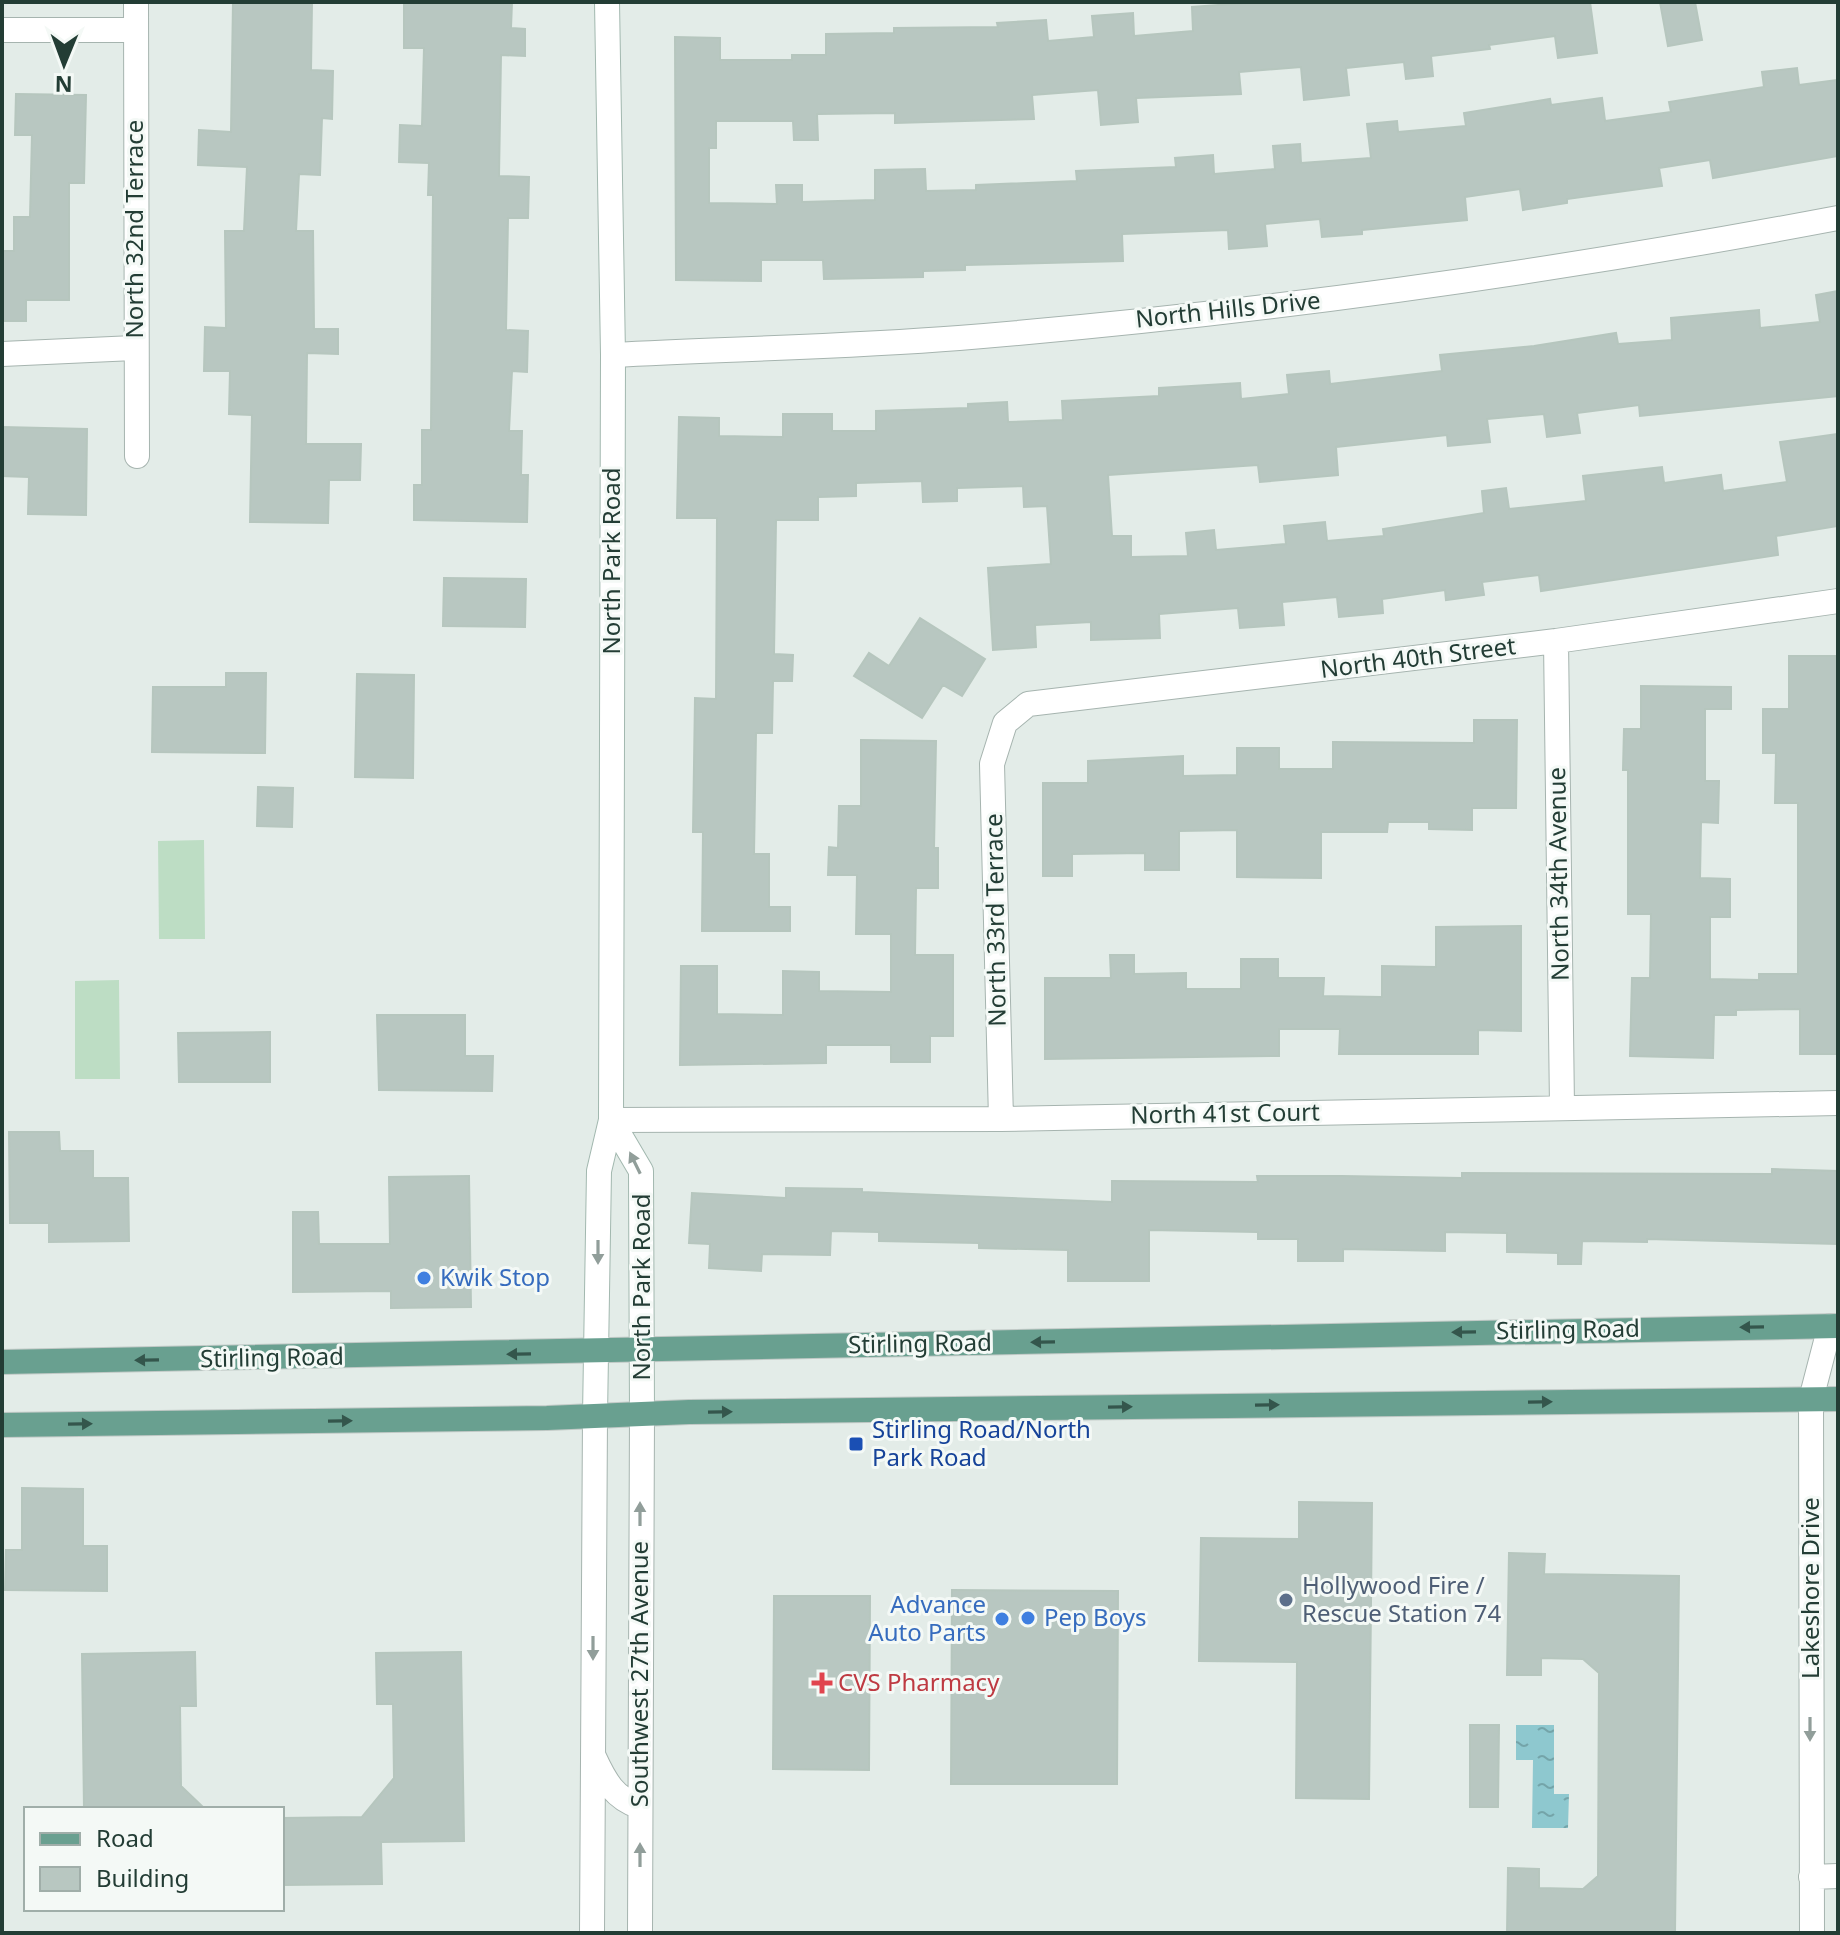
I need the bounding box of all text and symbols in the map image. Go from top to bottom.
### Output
north arrow [24,24,104,104]
text: N [54,70,73,100]
street label: North 32nd Terrace [117,120,150,338]
street label: North Hills Drive [1134,282,1322,335]
street label: North Park Road [594,467,627,655]
street label: North 40th Street [1318,628,1518,685]
street label: North 34th Avenue [1539,767,1576,981]
street label: North 33rd Terrace [976,813,1013,1027]
street label: North 41st Court [1130,1094,1320,1131]
one-way arrow [628,1151,642,1174]
street label: North Park Road [624,1193,657,1381]
one-way arrow [592,1240,605,1265]
place label: Kwik Stop [440,1260,550,1293]
marker: Kwik Stop [415,1269,433,1287]
street label: Stirling Road [1496,1311,1640,1346]
one-way arrow [1739,1321,1764,1333]
street label: Stirling Road [848,1325,992,1360]
one-way arrow [1451,1326,1476,1338]
one-way arrow [1030,1335,1055,1348]
street label: Stirling Road [200,1339,344,1374]
one-way arrow [506,1347,531,1360]
one-way arrow [134,1353,159,1366]
one-way arrow [1528,1396,1553,1408]
one-way arrow [1255,1399,1280,1412]
one-way arrow [1108,1401,1133,1413]
one-way arrow [708,1405,733,1418]
place label: Stirling Road/North Park Road [872,1412,1091,1473]
one-way arrow [328,1414,353,1427]
one-way arrow [68,1418,93,1430]
marker: Stirling Road/North Park Road [847,1435,865,1453]
street label: Lakeshore Drive [1793,1497,1826,1679]
one-way arrow [634,1501,646,1526]
street label: Southwest 27th Avenue [622,1541,655,1807]
place label: Hollywood Fire / Rescue Station 74 [1302,1568,1502,1629]
place label: Advance Auto Parts [868,1587,986,1648]
marker: Hollywood Fire / Rescue Station 74 [1277,1591,1295,1609]
place label: Pep Boys [1044,1600,1146,1633]
marker: Pep Boys [1019,1609,1037,1627]
marker: Advance Auto Parts [993,1610,1011,1628]
one-way arrow [587,1636,599,1661]
place label: CVS Pharmacy [838,1665,1000,1698]
marker: CVS Pharmacy [813,1674,831,1692]
one-way arrow [1804,1717,1816,1742]
legend [24,1807,284,1911]
text: Road [96,1821,154,1854]
one-way arrow [634,1842,646,1867]
text: Building [96,1861,189,1894]

